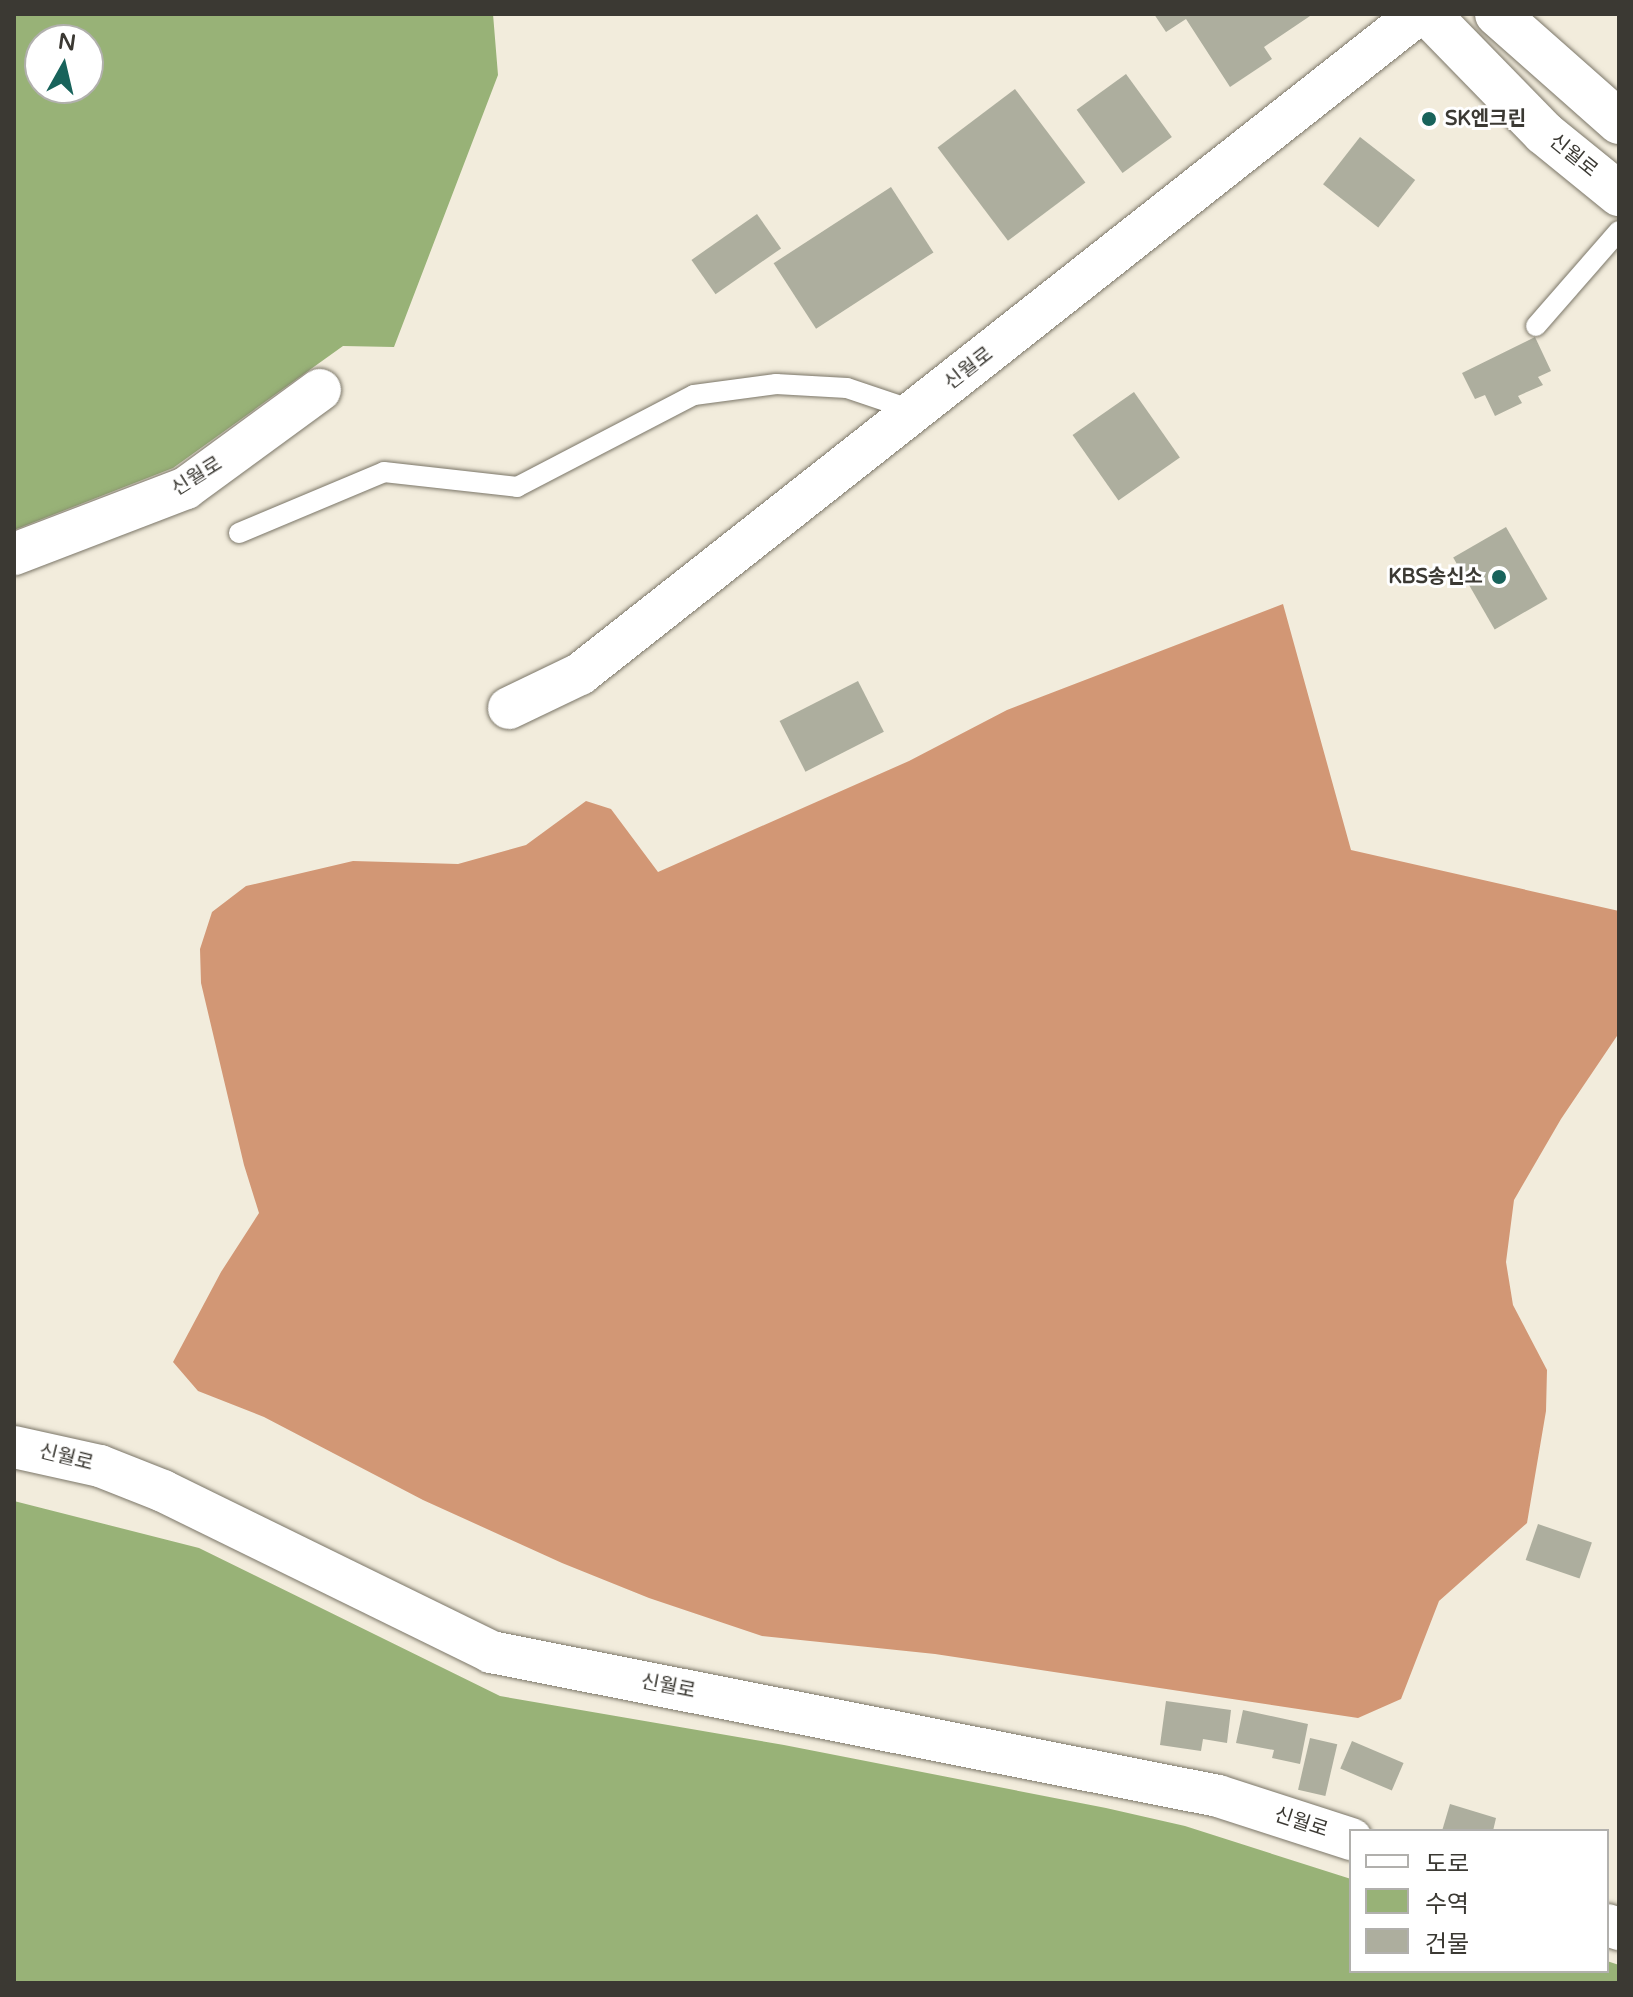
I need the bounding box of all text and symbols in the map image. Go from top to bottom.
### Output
north arrow [24,24,104,104]
text: N [56,28,78,56]
place label: SK엔크린 [1445,107,1526,131]
marker: SK엔크린 [1420,110,1438,128]
street label: 신월로 [1544,129,1602,183]
street label: 신월로 [940,343,998,395]
street label: 신월로 [167,452,227,502]
place label: KBS송신소 [1388,565,1483,589]
marker: KBS송신소 [1490,568,1508,586]
street label: 신월로 [36,1440,96,1476]
street label: 신월로 [639,1670,697,1704]
street label: 신월로 [1271,1803,1331,1843]
legend [1349,1829,1609,1973]
text: 도로 [1425,1850,1469,1879]
text: 수역 [1425,1890,1469,1919]
text: 건물 [1425,1930,1469,1959]

